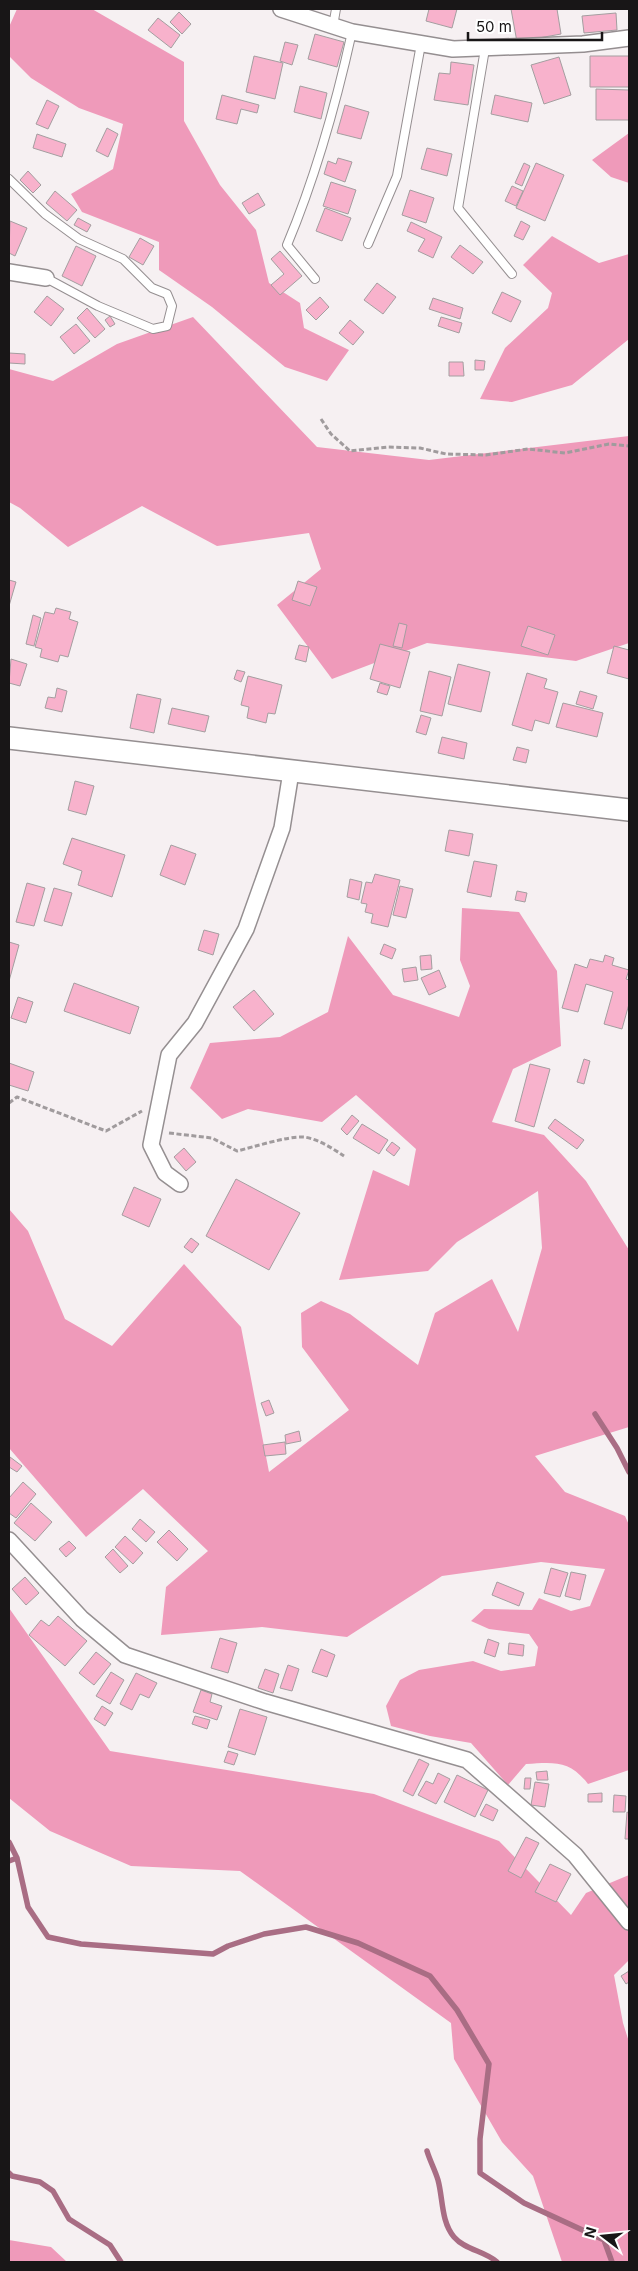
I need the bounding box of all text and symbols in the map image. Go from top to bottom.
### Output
scale bar [468,10,602,42]
text: 50 m [476,17,512,36]
north arrow [578,2211,628,2261]
text: N [580,2225,600,2240]

